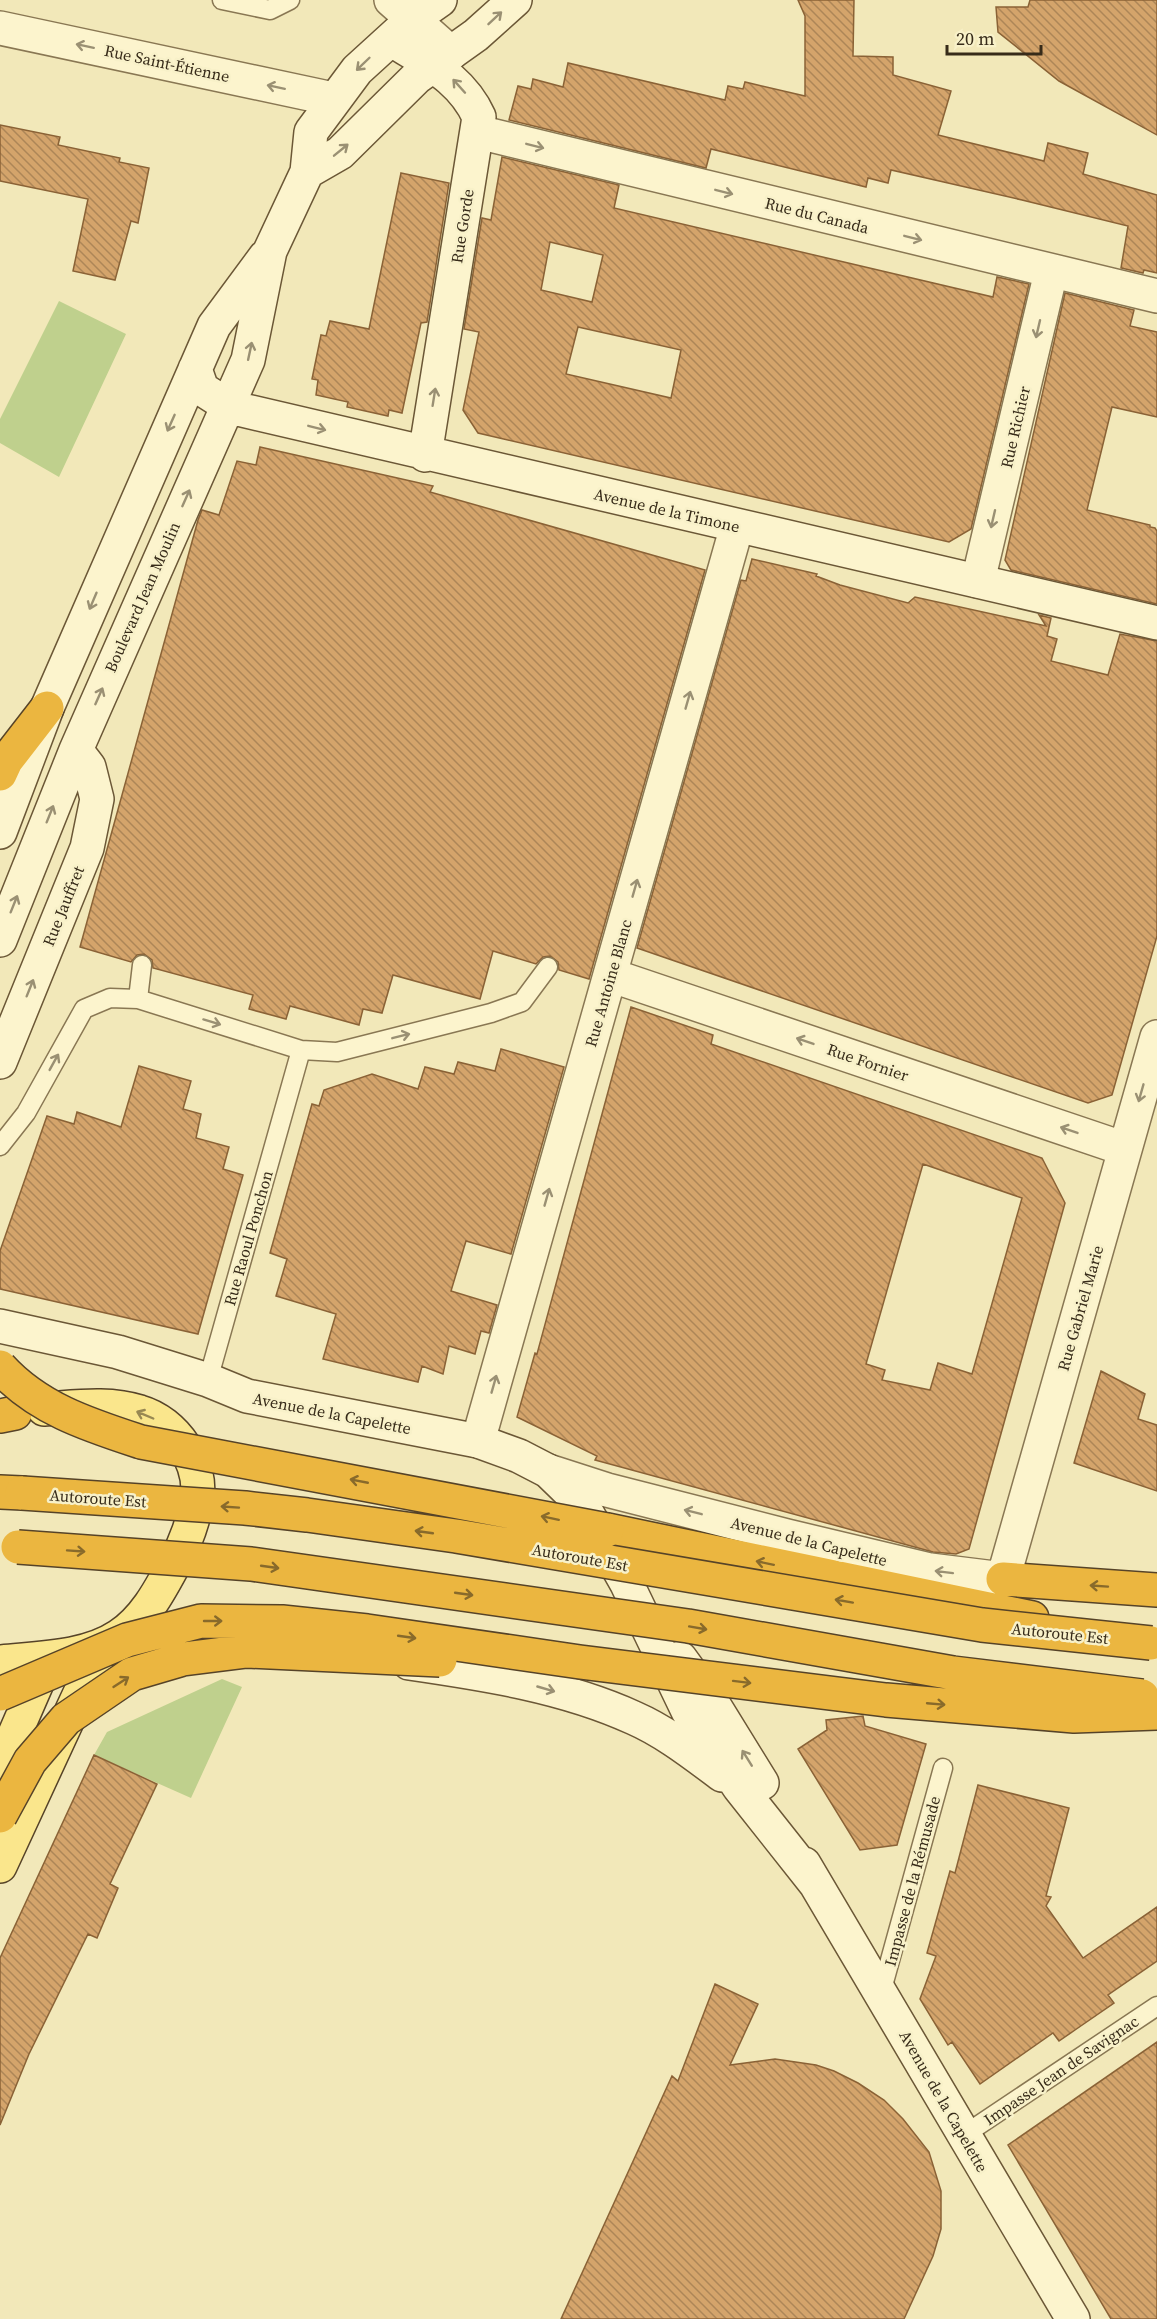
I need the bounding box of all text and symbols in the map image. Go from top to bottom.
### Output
one-way arrow [487,11,502,25]
scale bar [947,18,1042,56]
text: 20 m [956,26,994,51]
street label: Rue Saint-Étienne [102,39,232,87]
one-way arrow [76,40,96,51]
one-way arrow [356,57,371,72]
one-way arrow [452,79,466,94]
one-way arrow [267,81,286,92]
one-way arrow [525,140,544,152]
one-way arrow [333,144,349,157]
one-way arrow [714,186,733,198]
street label: Rue Gorde [445,187,479,265]
street label: Rue du Canada [763,191,872,239]
one-way arrow [904,233,923,245]
one-way arrow [1031,319,1043,338]
one-way arrow [245,342,256,362]
street label: Rue Richier [995,384,1035,470]
one-way arrow [429,388,440,407]
one-way arrow [165,413,177,431]
one-way arrow [307,423,326,435]
street label: Avenue de la Timone [592,483,742,537]
one-way arrow [180,490,192,508]
one-way arrow [986,509,998,528]
street label: Boulevard Jean Moulin [99,518,185,676]
one-way arrow [87,592,99,610]
one-way arrow [94,688,105,706]
one-way arrow [683,691,694,710]
one-way arrow [45,805,56,824]
street label: Rue Jauffret [37,862,89,949]
one-way arrow [630,879,641,898]
one-way arrow [9,895,20,914]
street label: Rue Antoine Blanc [579,916,637,1049]
one-way arrow [25,979,36,998]
one-way arrow [203,1018,222,1029]
one-way arrow [392,1029,411,1041]
one-way arrow [796,1034,815,1045]
street label: Rue Fornier [824,1038,912,1086]
one-way arrow [49,1053,60,1071]
one-way arrow [1135,1083,1146,1102]
one-way arrow [1060,1124,1079,1135]
street label: Rue Raoul Ponchon [218,1168,278,1308]
one-way arrow [542,1188,553,1207]
street label: Rue Gabriel Marie [1052,1243,1108,1373]
one-way arrow [488,1375,500,1394]
street label: Avenue de la Capelette [251,1387,413,1439]
one-way arrow [136,1409,154,1420]
one-way arrow [349,1475,369,1486]
street label: Autoroute Est [49,1484,148,1512]
one-way arrow [221,1501,241,1512]
one-way arrow [684,1506,703,1518]
street label: Avenue de la Capelette [728,1511,890,1571]
one-way arrow [541,1512,560,1524]
one-way arrow [414,1526,434,1537]
street label: Autoroute Est [530,1538,630,1576]
one-way arrow [66,1546,86,1557]
one-way arrow [756,1557,775,1568]
one-way arrow [260,1561,280,1572]
one-way arrow [935,1566,955,1577]
one-way arrow [1089,1580,1109,1591]
one-way arrow [453,1589,473,1600]
one-way arrow [834,1596,854,1607]
one-way arrow [203,1615,223,1627]
street label: Autoroute Est [1011,1617,1110,1649]
one-way arrow [688,1623,708,1634]
one-way arrow [397,1631,417,1642]
one-way arrow [112,1675,129,1687]
one-way arrow [731,1677,751,1688]
one-way arrow [537,1684,556,1696]
one-way arrow [925,1699,945,1710]
one-way arrow [740,1750,752,1767]
street label: Impasse de la Rémusade [879,1794,945,1968]
street label: Impasse Jean de Savignac [979,2010,1143,2130]
street label: Avenue de la Capelette [894,2026,994,2176]

